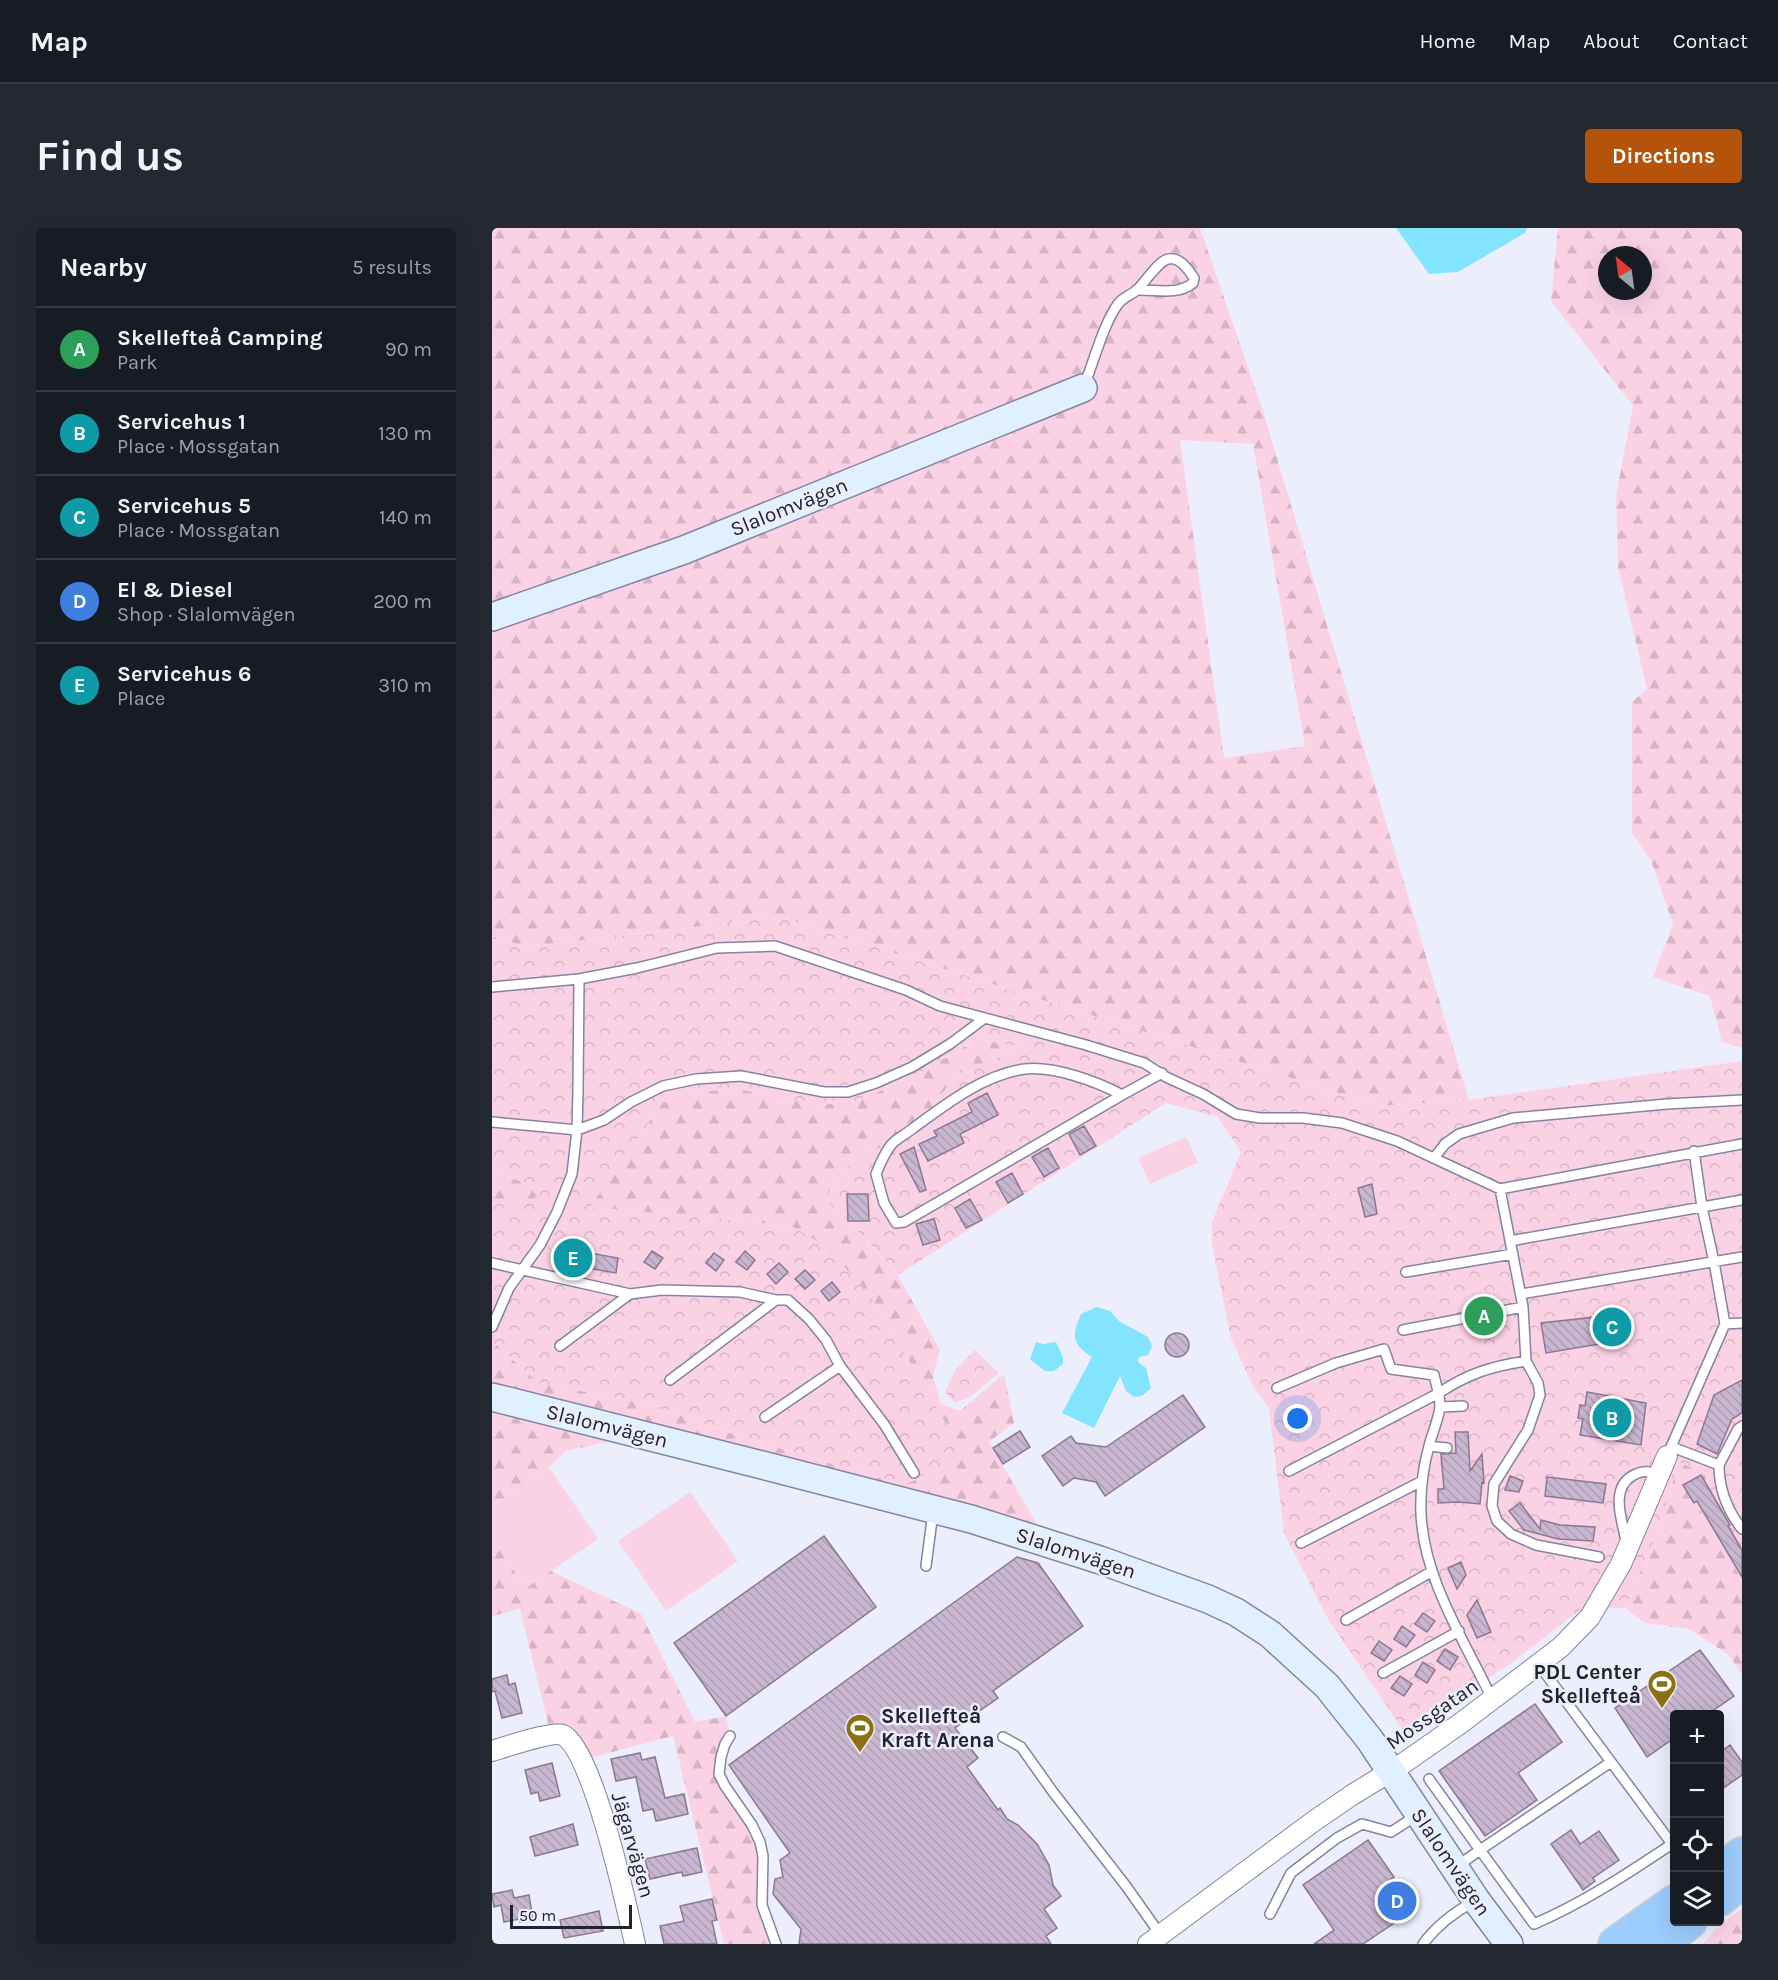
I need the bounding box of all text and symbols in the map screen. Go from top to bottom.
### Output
text: Map [30,25,88,58]
text: Home [1420,29,1476,53]
text: Map [1509,29,1550,53]
text: About [1583,29,1640,53]
text: Contact [1673,29,1748,53]
button: Directions [1585,129,1742,183]
text: Find us [36,131,184,181]
north arrow [1598,246,1652,300]
text: Nearby [60,252,147,283]
text: 5 results [352,256,432,279]
text: Skellefteå Camping [117,325,322,351]
text: A [73,338,86,361]
text: 90 m [385,338,432,361]
text: Park [117,351,158,374]
text: Servicehus 1 [117,409,246,435]
text: B [73,422,86,445]
text: 130 m [378,422,432,445]
text: Place · Mossgatan [117,435,280,458]
street label: Slalomvägen [727,473,851,541]
text: Servicehus 5 [117,493,251,519]
text: C [73,506,86,529]
text: 140 m [379,506,432,529]
text: Place · Mossgatan [117,519,280,542]
text: El & Diesel [117,577,233,603]
text: D [73,590,86,613]
text: 200 m [373,590,432,613]
text: Shop · Slalomvägen [117,603,295,626]
text: Servicehus 6 [117,661,251,687]
text: E [74,674,85,697]
text: 310 m [378,674,432,697]
text: Place [117,687,165,710]
pin: E [554,1236,592,1280]
pin: A [1464,1294,1504,1338]
pin: C [1592,1304,1632,1350]
pin: B [1592,1396,1632,1440]
street label: Slalomvägen [544,1399,670,1453]
your location [1283,1404,1312,1433]
street label: Slalomvägen [1013,1522,1139,1584]
place label: PDL Center Skellefteå [1534,1660,1642,1708]
sports icon: PDL Center Skellefteå [1646,1668,1678,1710]
street label: Mossgatan [1381,1674,1483,1754]
place label: Skellefteå Kraft Arena [881,1704,994,1752]
map controls [1670,1710,1724,1926]
button: + [1670,1710,1724,1764]
sports icon: Skellefteå Kraft Arena [844,1712,876,1754]
button: − [1670,1764,1724,1818]
street label: Jägarvägen [607,1790,659,1900]
street label: Slalomvägen [1406,1804,1496,1920]
button: locate [1670,1818,1724,1872]
button: layers [1670,1872,1724,1926]
pin: D [1378,1878,1416,1924]
scale bar [510,1902,632,1930]
text: 50 m [519,1906,556,1925]

